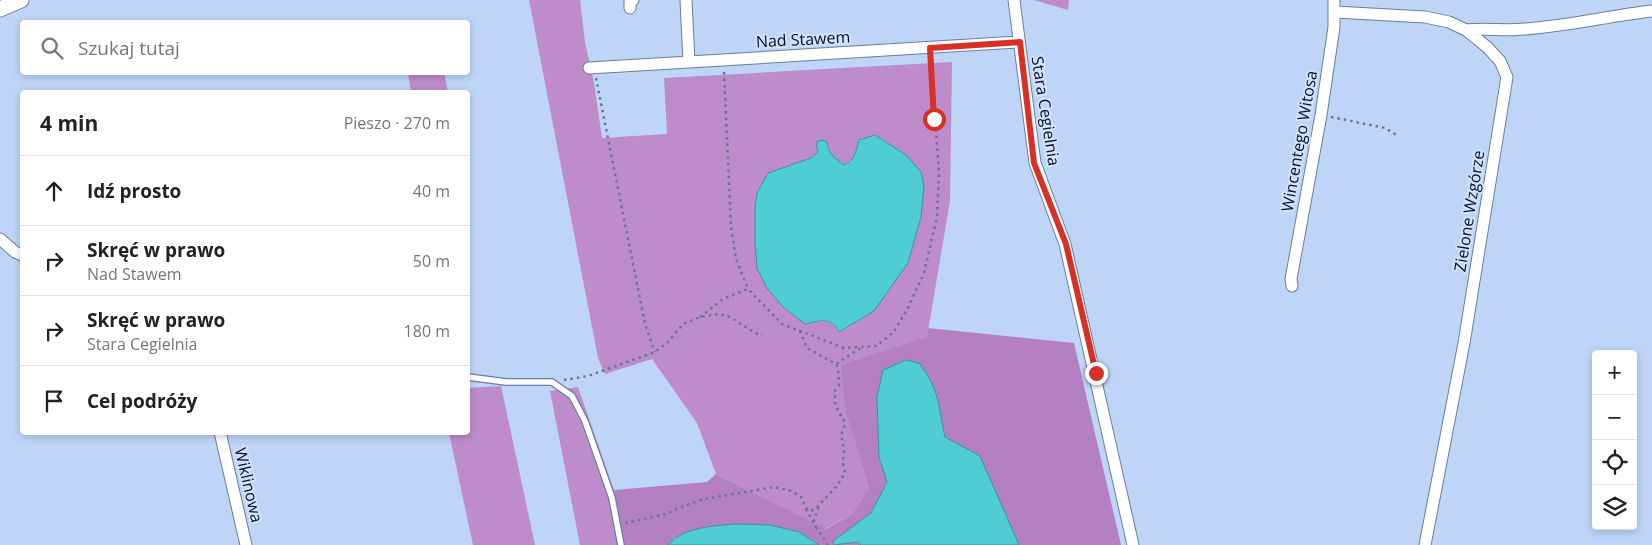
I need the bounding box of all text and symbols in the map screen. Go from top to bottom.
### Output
search box [20,20,470,75]
street label: Nad Stawem [755,26,851,52]
icon: search [38,34,66,62]
text: Szukaj tutaj [78,35,180,61]
street label: Stara Cegielnia [1026,55,1066,167]
street label: Wincentego Witosa [1276,69,1322,213]
route start [923,108,946,131]
text: 4 min [40,109,98,137]
text: Pieszo · 270 m [344,112,450,134]
street label: Zielone Wzgórze [1449,149,1489,273]
icon: ahead [40,177,68,205]
text: Idź prosto [87,178,181,204]
text: 40 m [413,180,450,202]
text: Skręć w prawo [87,237,225,263]
icon: right [40,247,68,275]
text: 50 m [413,250,450,272]
text: Nad Stawem [87,263,181,285]
text: Skręć w prawo [87,307,225,333]
icon: right [40,317,68,345]
text: 180 m [404,320,450,342]
text: Stara Cegielnia [87,333,198,355]
map controls [1592,350,1637,530]
button: + [1592,350,1637,395]
route end [1085,362,1108,385]
icon: arrive [40,387,68,415]
text: Cel podróży [87,388,197,414]
button: − [1592,395,1637,440]
button: locate [1592,440,1637,485]
street label: Wiklinowa [230,445,268,525]
button: layers [1592,485,1637,530]

